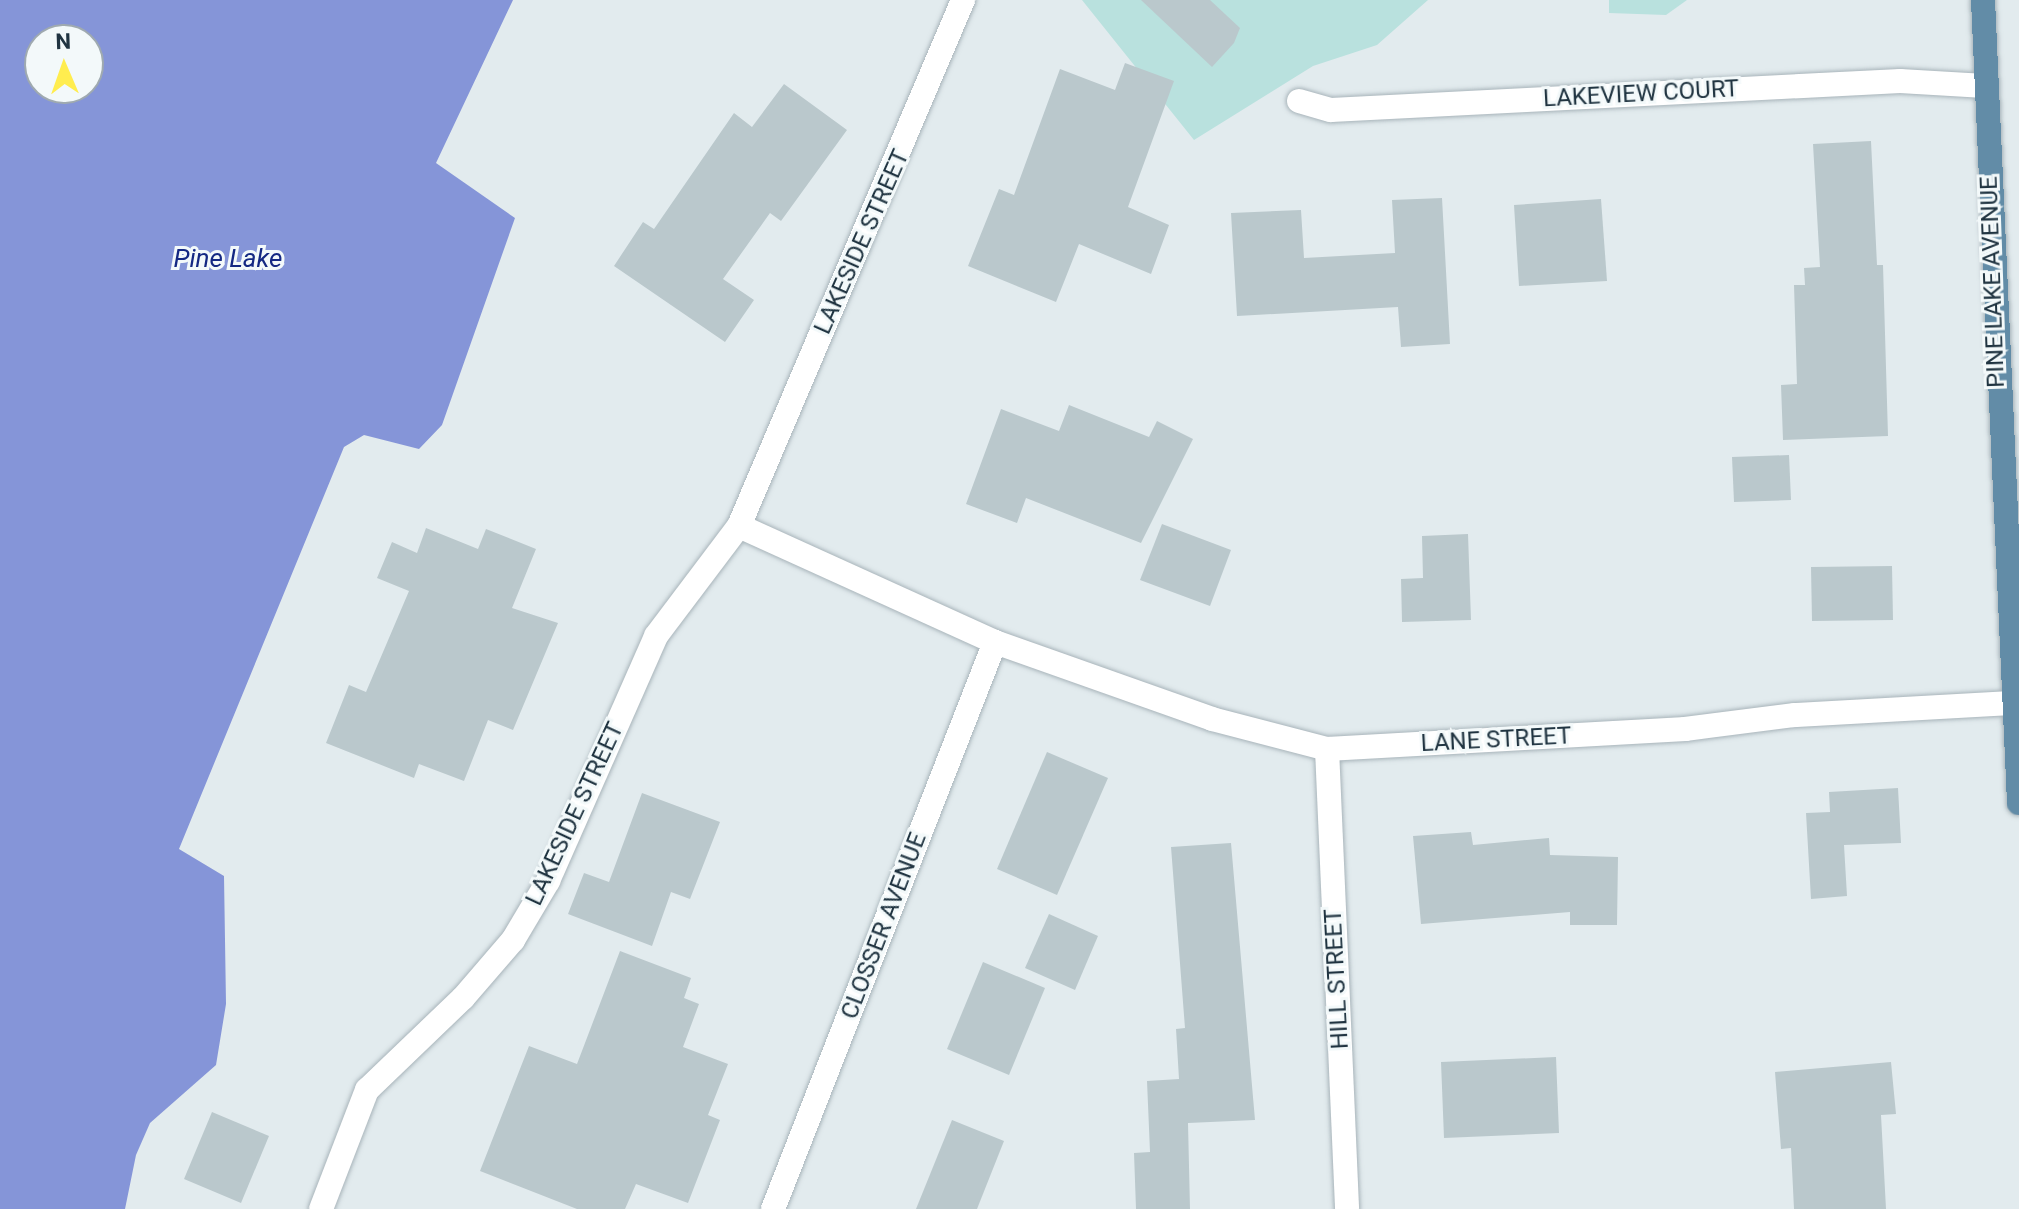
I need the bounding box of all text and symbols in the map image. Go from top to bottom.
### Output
north arrow [24,24,104,104]
text: N [55,29,71,54]
street label: LAKEVIEW COURT [1542,74,1740,114]
street label: LAKESIDE STREET [808,145,916,339]
street label: PINE LAKE AVENUE [1975,176,2011,388]
water label: Pine Lake [174,243,282,275]
street label: LAKESIDE STREET [520,718,630,910]
street label: LANE STREET [1420,722,1572,758]
street label: CLOSSER AVENUE [835,829,933,1023]
street label: HILL STREET [1319,908,1355,1050]

